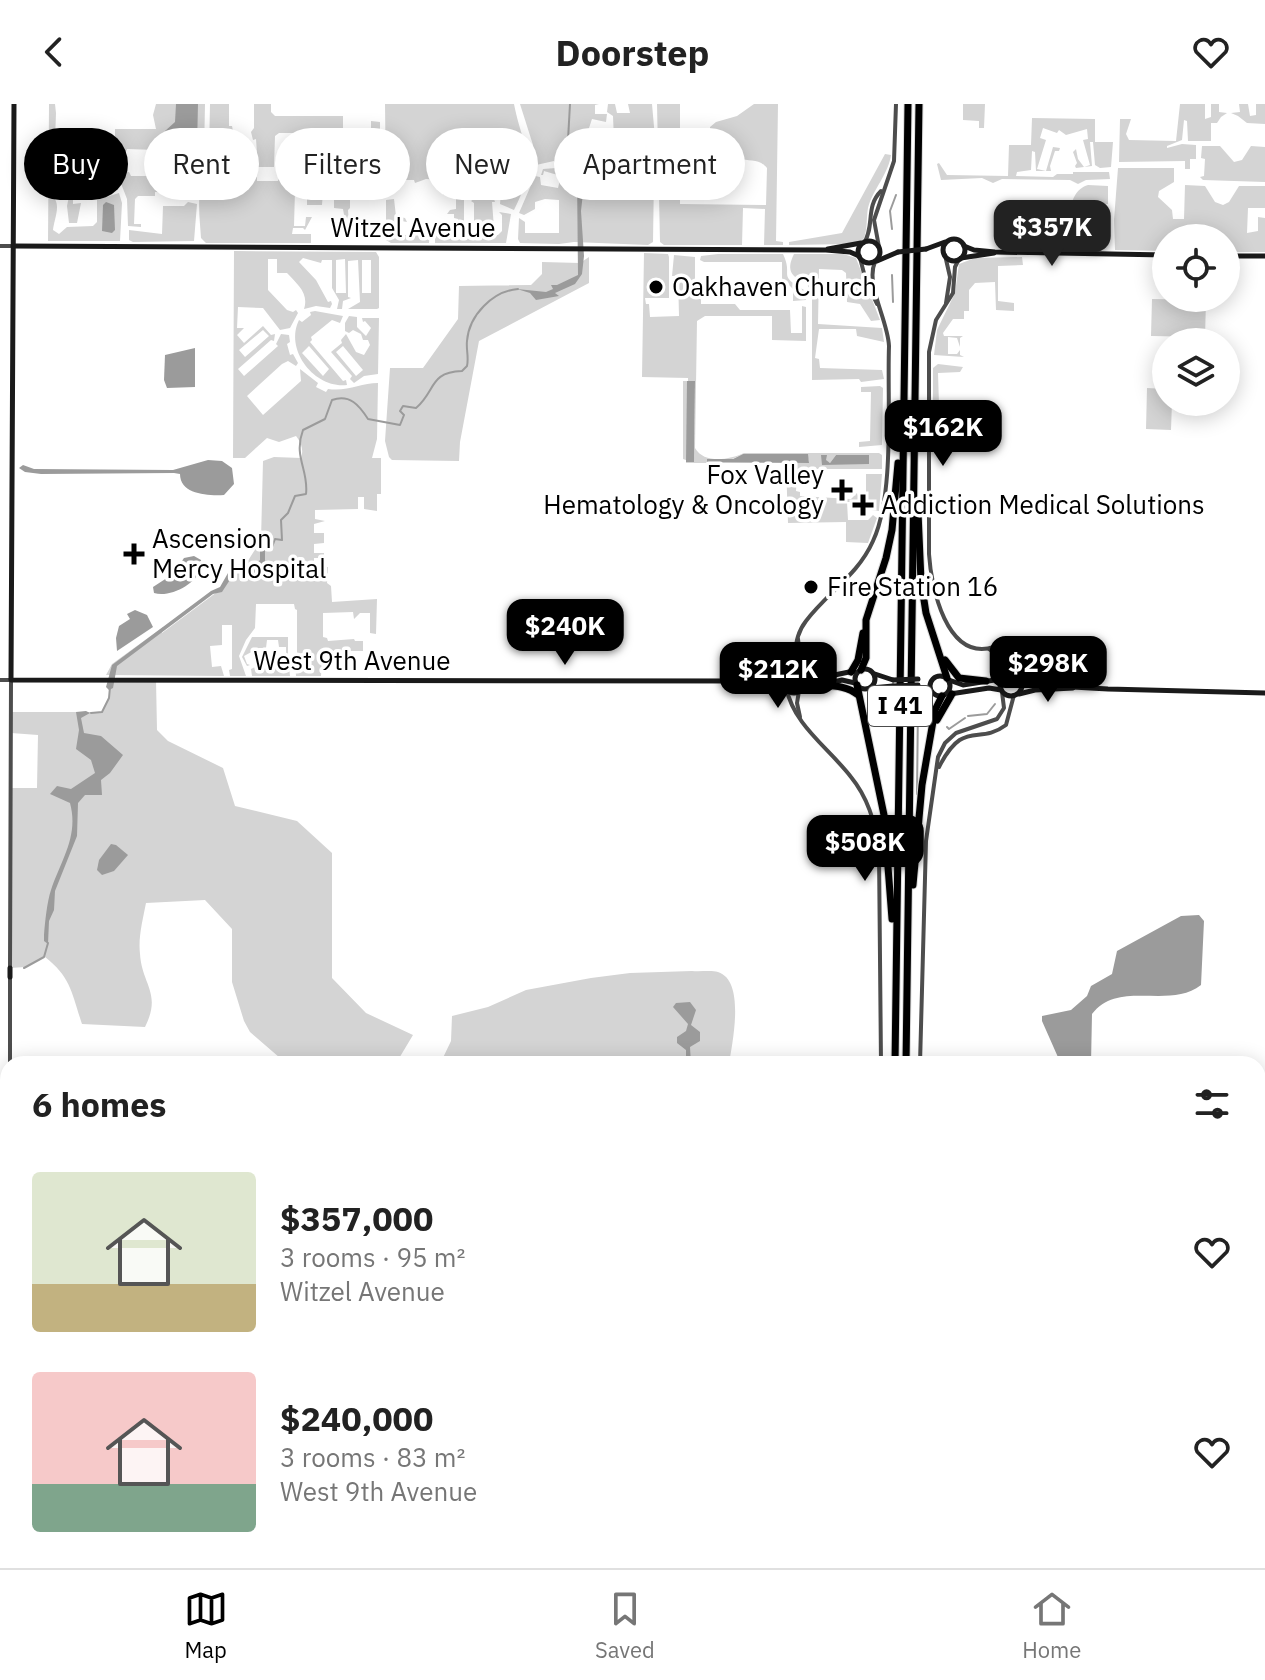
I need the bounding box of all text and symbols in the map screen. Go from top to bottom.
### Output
text: Doorstep [556,29,709,76]
icon: back [32,30,76,74]
icon: heart [1189,30,1233,74]
chip: Buy [24,128,128,200]
chip: Rent [144,128,259,200]
chip: Filters [275,128,410,200]
chip: New [426,128,538,200]
chip: Apartment [554,128,745,200]
pin: $357K [996,200,1108,268]
text: $357K [1012,209,1092,243]
street label: Witzel Avenue [331,210,495,244]
map controls [1152,224,1240,416]
button: locate [1152,224,1240,312]
place label: Oakhaven Church [672,269,877,303]
marker: Oakhaven Church [647,278,665,296]
button: layers [1152,328,1240,416]
pin: $162K [887,400,999,468]
text: $162K [903,409,983,443]
place label: Fox Valley Hematology & Oncology [543,457,824,521]
marker: Fox Valley Hematology & Oncology [831,479,853,501]
place label: Addiction Medical Solutions [881,487,1205,521]
marker: Addiction Medical Solutions [852,494,874,516]
place label: Ascension Mercy Hospital [152,521,326,585]
marker: Ascension Mercy Hospital [123,543,145,565]
place label: Fire Station 16 [827,569,998,603]
marker: Fire Station 16 [802,578,820,596]
pin: $240K [509,599,621,667]
text: $240K [525,608,605,642]
pin: $298K [992,636,1104,704]
pin: $212K [722,642,834,710]
street label: West 9th Avenue [253,643,451,677]
text: $298K [1008,645,1088,679]
text: $212K [738,651,818,685]
road number: I 41 [868,686,932,726]
pin: $508K [809,815,921,883]
text: $508K [825,824,905,858]
text: 6 homes [32,1082,167,1126]
icon: filters [1190,1082,1234,1126]
text: $357,000 [280,1196,433,1240]
icon: home [96,1204,192,1300]
icon: heart [1190,1230,1234,1274]
text: 3 rooms · 95 m² [280,1240,465,1274]
text: Witzel Avenue [280,1274,445,1308]
text: $240,000 [280,1396,433,1440]
icon: home [96,1404,192,1500]
icon: heart [1190,1430,1234,1474]
text: 3 rooms · 83 m² [280,1440,465,1474]
text: West 9th Avenue [280,1474,477,1508]
tab: Map [184,1587,228,1664]
tab: Saved [595,1587,655,1664]
tab: Home [1022,1587,1081,1664]

